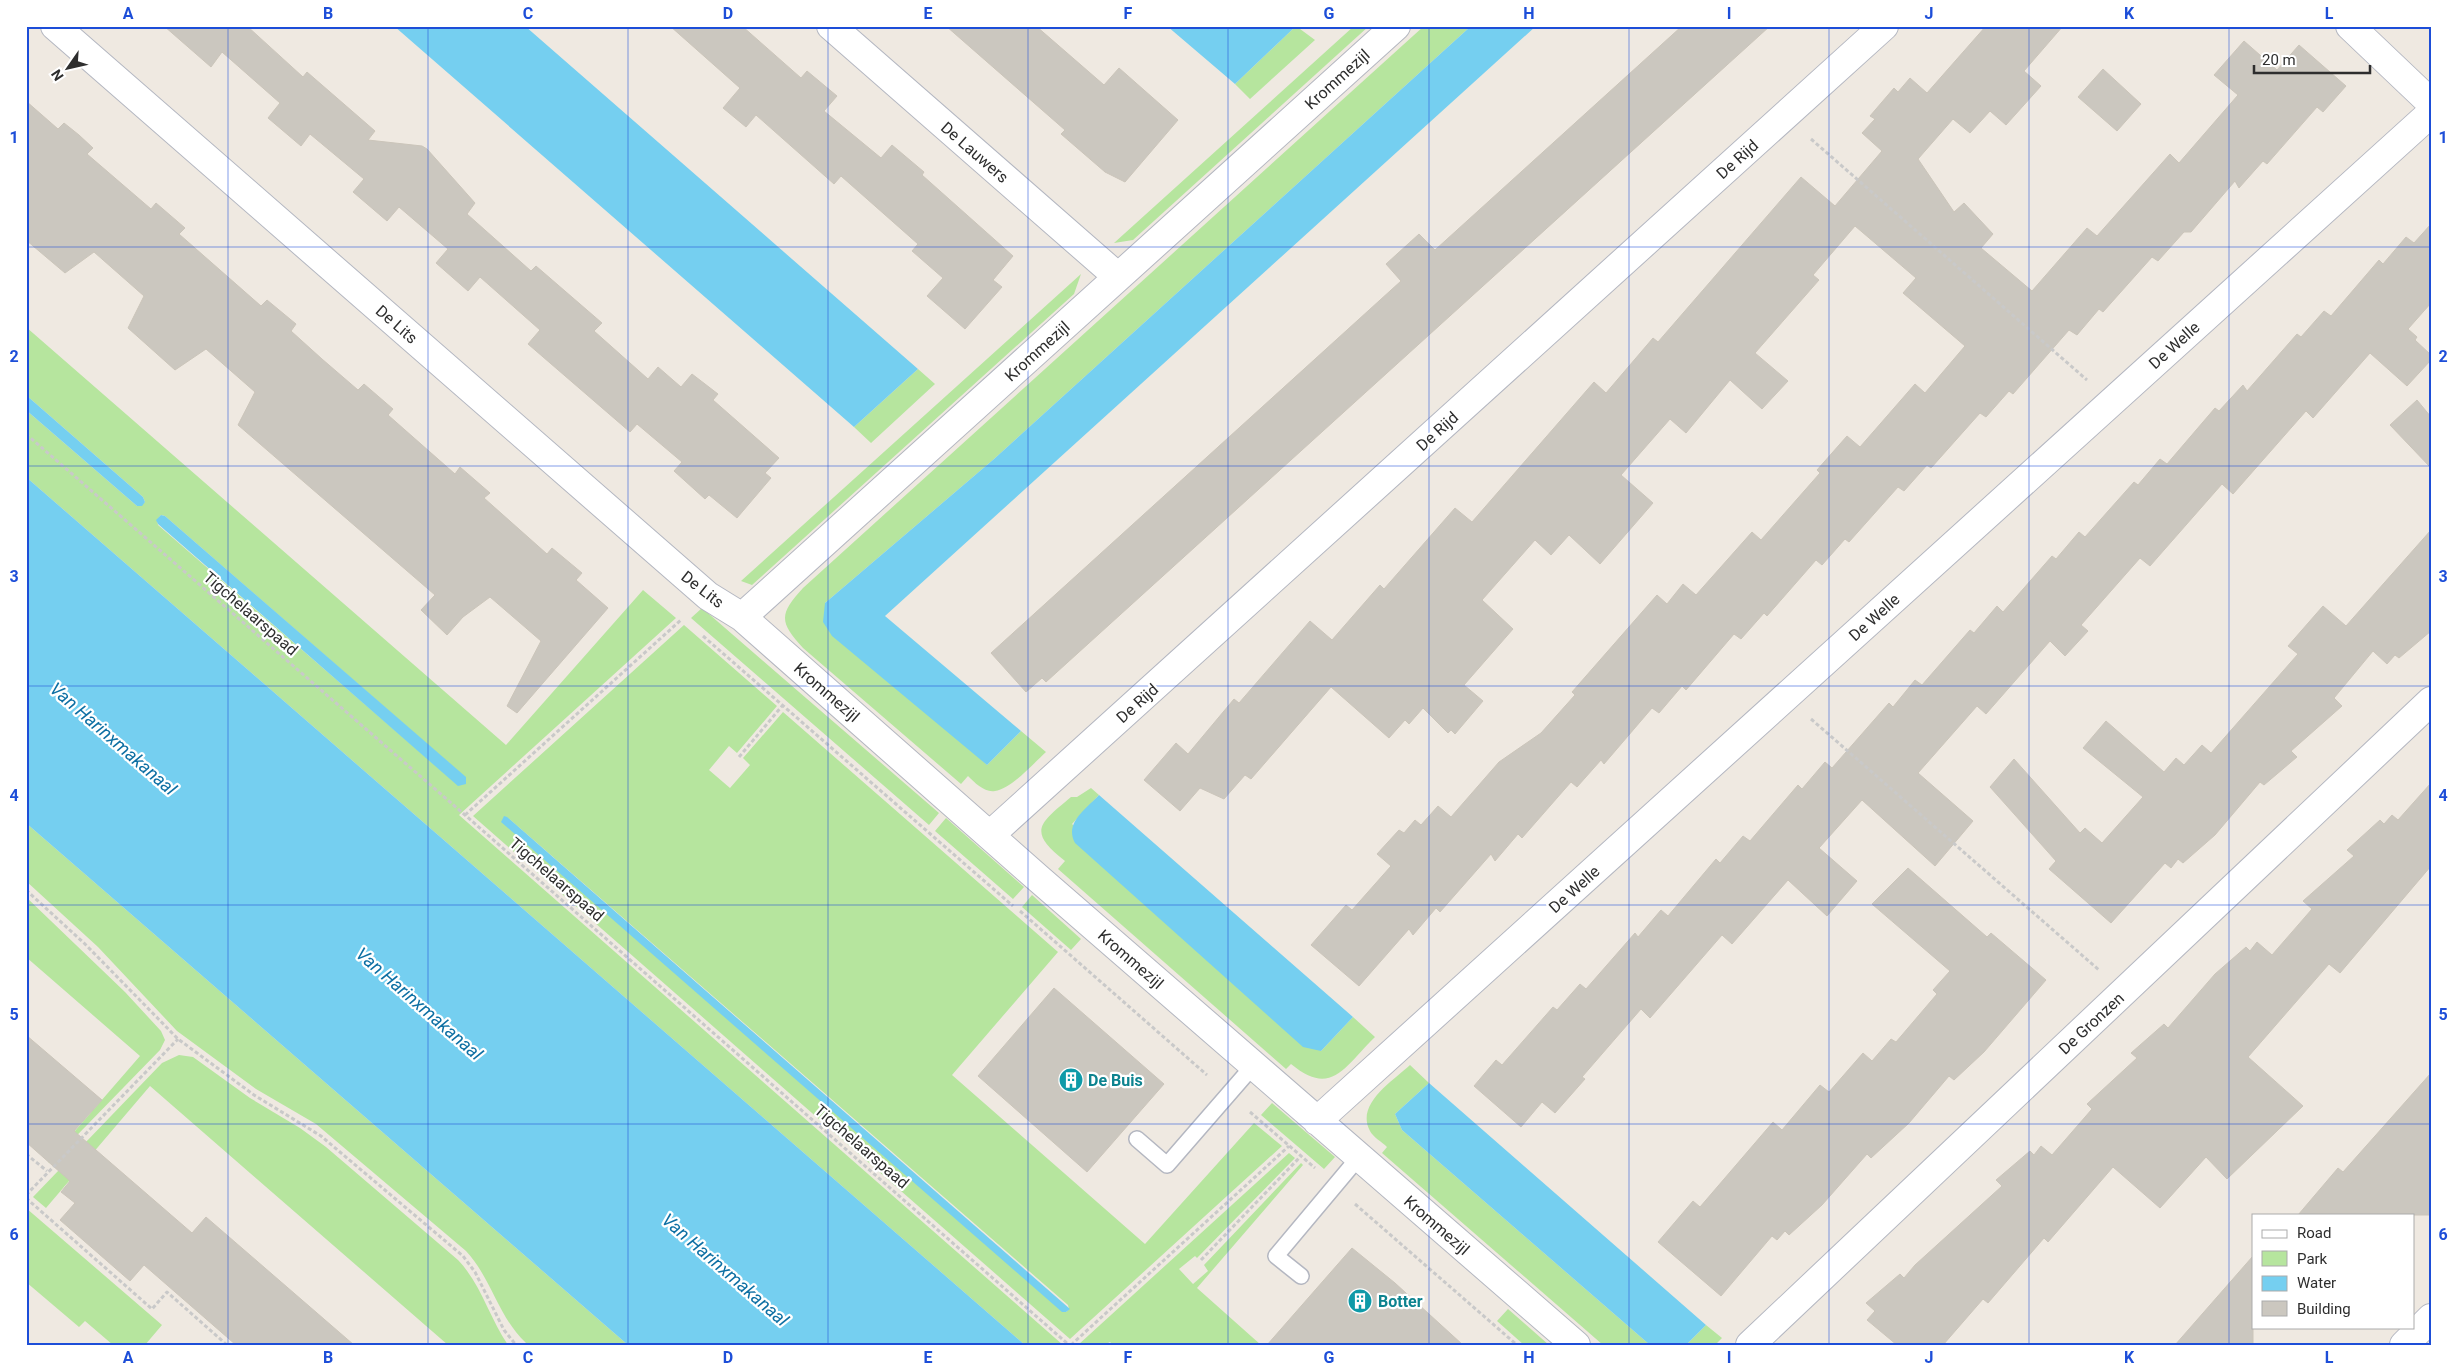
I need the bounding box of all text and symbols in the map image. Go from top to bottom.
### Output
text: A [123,4,134,23]
text: B [323,4,333,23]
text: C [523,4,533,23]
text: D [723,4,733,23]
text: E [924,4,933,23]
text: F [1124,4,1133,23]
text: G [1324,4,1335,23]
text: H [1523,4,1535,23]
text: I [1727,4,1731,23]
text: J [1925,4,1933,23]
text: K [2124,4,2135,23]
text: L [2325,4,2334,23]
north arrow [42,42,92,92]
scale bar [2254,42,2371,74]
street label: Krommezijl [1301,45,1374,113]
text: 20 m [2262,51,2296,69]
text: N [48,67,67,84]
street label: De Lauwers [937,118,1012,187]
text: 1 [9,128,19,147]
text: 1 [2438,128,2448,147]
street label: De Rijd [1713,136,1762,183]
street label: De Lits [372,301,421,348]
street label: Krommezijl [1001,317,1074,385]
street label: De Welle [2145,318,2204,373]
text: 2 [9,347,19,366]
text: 2 [2438,347,2448,366]
street label: De Rijd [1413,408,1462,455]
text: 3 [9,567,19,586]
street label: Tigchelaarspaad [200,567,302,659]
street label: De Lits [678,567,728,612]
text: 3 [2438,567,2448,586]
street label: De Welle [1845,590,1904,645]
street label: Krommezijl [790,659,863,726]
water label: Van Harinxmakanaal [46,678,181,800]
street label: De Rijd [1113,680,1162,727]
text: 4 [9,786,19,805]
text: 4 [2438,786,2448,805]
street label: Tigchelaarspaad [506,833,608,925]
street label: De Welle [1545,862,1604,917]
street label: Krommezijl [1094,926,1167,993]
water label: Van Harinxmakanaal [352,943,487,1065]
street label: De Gronzen [2055,988,2128,1058]
text: 5 [9,1005,19,1024]
text: 5 [2438,1005,2448,1024]
building icon: De Buis [1058,1067,1084,1093]
place label: De Buis [1088,1071,1143,1090]
street label: Tigchelaarspaad [811,1100,913,1192]
street label: Krommezijl [1400,1192,1473,1259]
water label: Van Harinxmakanaal [658,1209,793,1331]
legend [2252,1214,2414,1328]
text: Road [2297,1224,2331,1242]
text: 6 [9,1225,19,1244]
text: 6 [2438,1225,2448,1244]
text: Park [2297,1250,2328,1268]
text: Water [2297,1274,2336,1292]
building icon: Botter [1347,1288,1373,1314]
place label: Botter [1378,1292,1423,1311]
text: Building [2297,1300,2351,1318]
text: A [123,1348,134,1367]
text: B [323,1348,333,1367]
text: C [523,1348,533,1367]
text: D [723,1348,733,1367]
text: E [924,1348,933,1367]
text: F [1124,1348,1133,1367]
text: G [1324,1348,1335,1367]
text: H [1523,1348,1535,1367]
text: I [1727,1348,1731,1367]
text: J [1925,1348,1933,1367]
text: K [2124,1348,2135,1367]
text: L [2325,1348,2334,1367]

